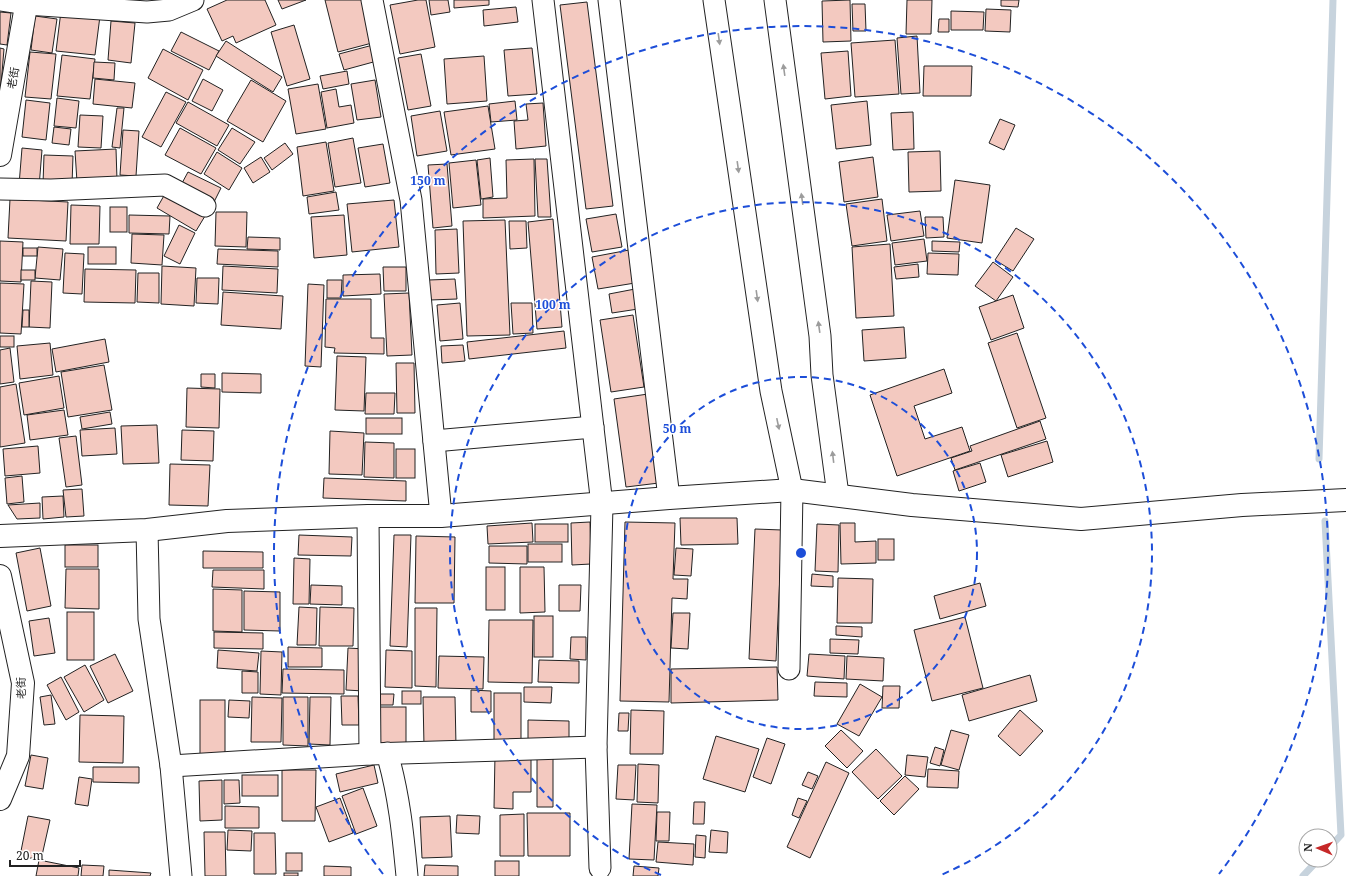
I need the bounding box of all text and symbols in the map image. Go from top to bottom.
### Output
one-way arrow [716,33,722,45]
one-way arrow [781,64,787,76]
street label: 老街 [3,66,22,90]
one-way arrow [735,161,741,173]
text: 150 m [410,172,446,189]
one-way arrow [798,193,805,205]
one-way arrow [754,290,760,302]
text: 100 m [535,296,571,313]
one-way arrow [816,321,822,334]
one-way arrow [775,418,781,430]
text: 50 m [663,420,691,437]
one-way arrow [830,451,836,463]
centre of rings [794,546,808,560]
street label: 老街 [13,677,28,699]
north arrow [1298,828,1338,868]
scale bar [10,842,80,868]
text: N [1300,843,1315,852]
text: 20 m [16,847,44,864]

